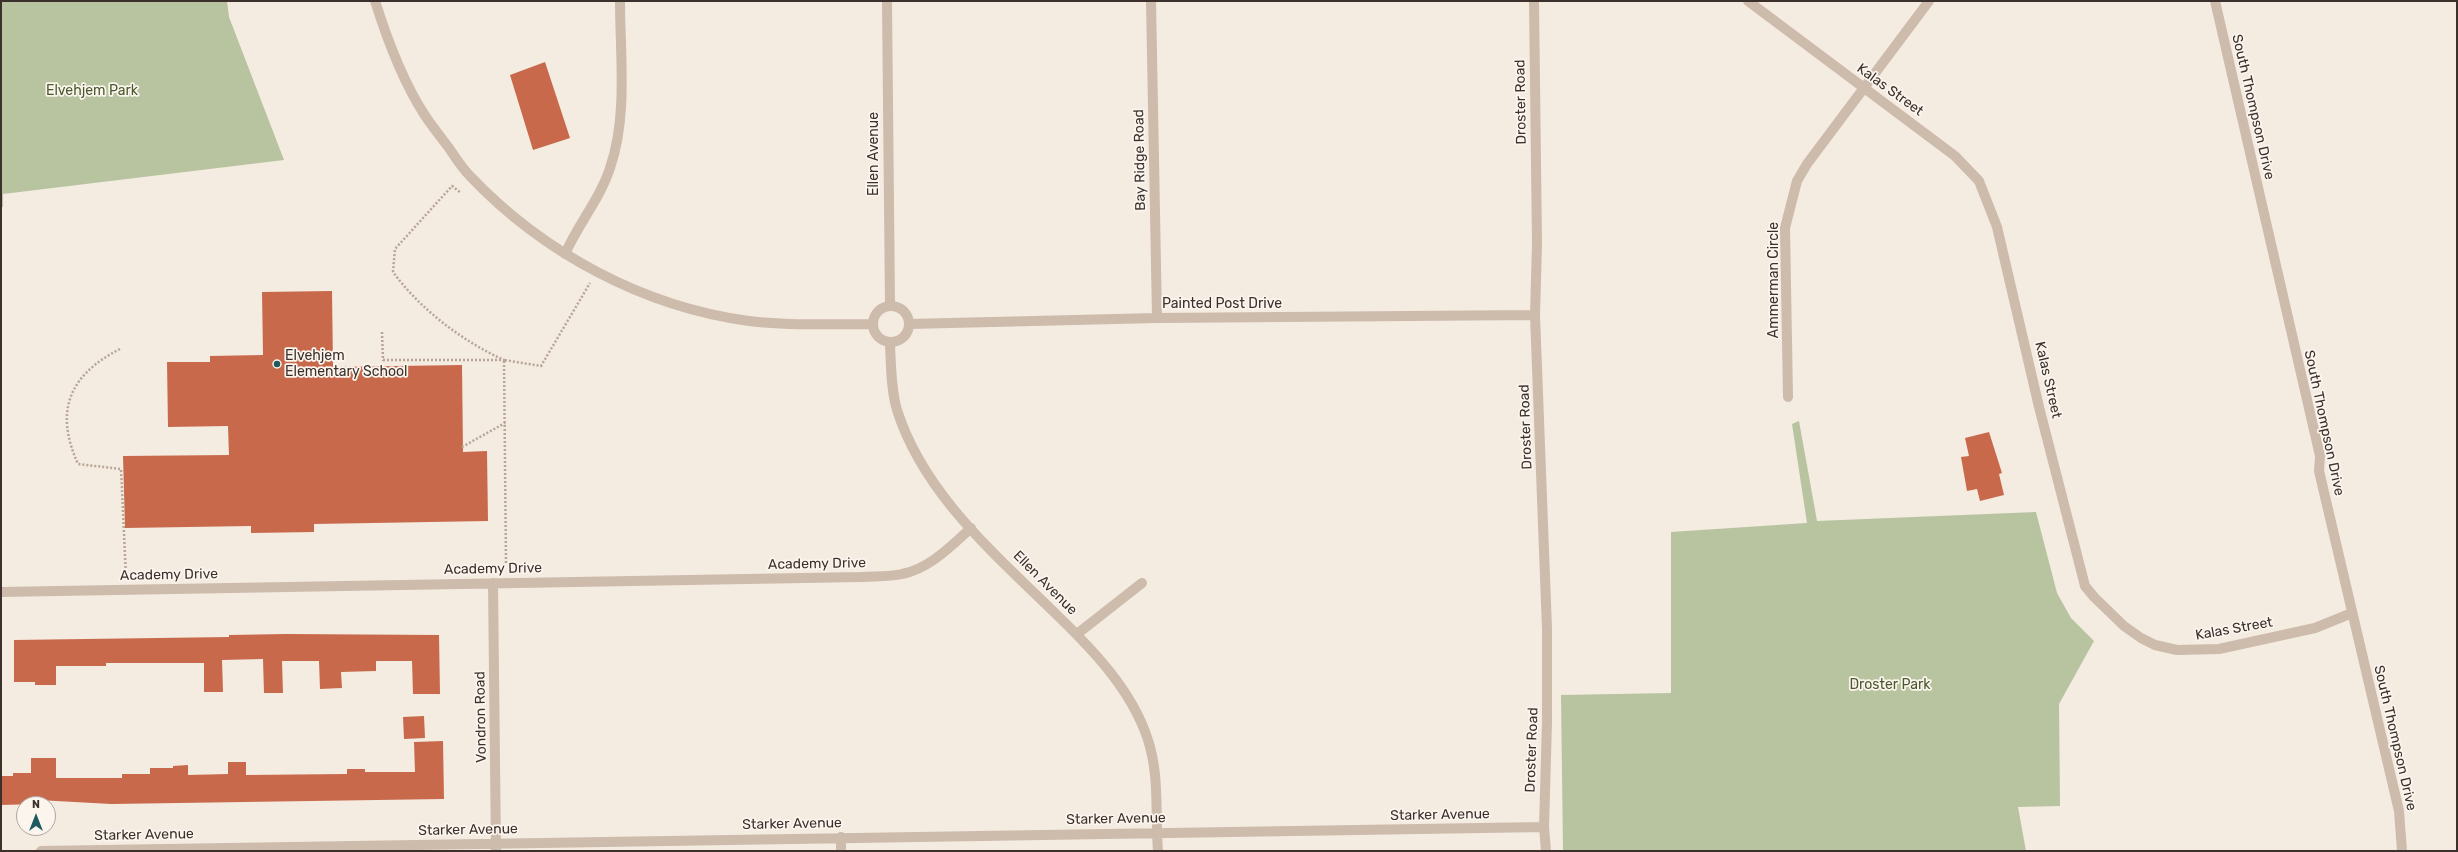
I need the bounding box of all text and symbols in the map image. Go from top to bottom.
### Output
street label: South Thompson Drive [2228,33,2278,181]
street label: Droster Road [1512,59,1530,145]
street label: Kalas Street [1853,60,1927,120]
park label: Elvehjem Park [46,83,138,99]
street label: Bay Ridge Road [1131,109,1149,211]
street label: Ellen Avenue [866,112,882,196]
street label: Ammerman Circle [1766,222,1782,338]
street label: Painted Post Drive [1162,296,1282,312]
street label: Kalas Street [2031,340,2065,420]
place label: Elvehjem Elementary School [285,348,408,380]
street label: South Thompson Drive [2300,349,2348,497]
marker: Elvehjem Elementary School [272,359,282,369]
street label: Droster Road [1516,384,1536,470]
street label: Ellen Avenue [1009,547,1081,619]
street label: Academy Drive [768,555,866,573]
street label: Academy Drive [444,560,542,578]
street label: Academy Drive [120,566,218,584]
street label: Kalas Street [2194,614,2274,644]
street label: South Thompson Drive [2370,664,2420,812]
street label: Vondron Road [472,671,490,763]
park label: Droster Park [1849,677,1931,693]
street label: Droster Road [1522,707,1542,793]
north arrow [16,796,56,836]
text: N [32,798,40,811]
street label: Starker Avenue [1390,806,1490,824]
street label: Starker Avenue [1066,810,1166,828]
street label: Starker Avenue [742,815,842,833]
street label: Starker Avenue [418,821,518,839]
street label: Starker Avenue [94,826,194,844]

